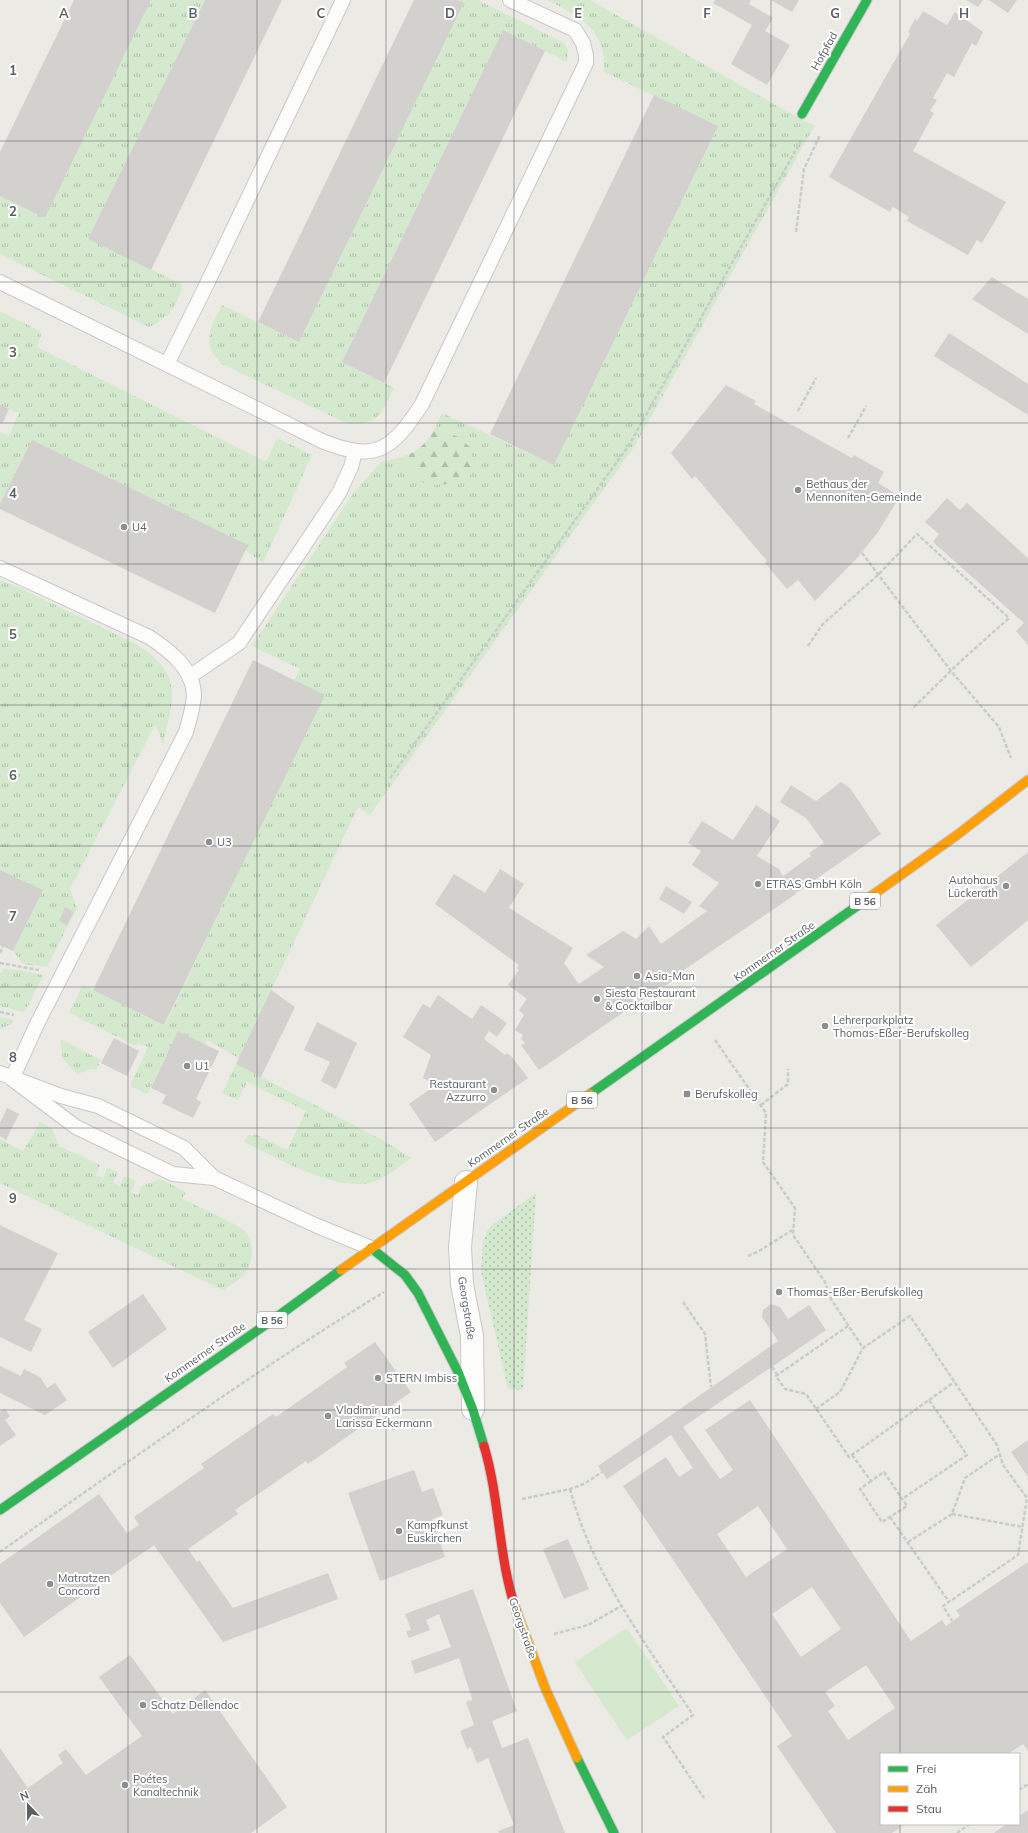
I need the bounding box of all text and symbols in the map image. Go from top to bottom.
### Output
text: A [59,5,69,21]
text: B [189,5,198,21]
text: C [317,5,326,21]
text: D [445,5,455,21]
text: E [574,5,582,21]
text: F [703,5,711,21]
text: G [830,5,840,21]
text: H [959,5,969,21]
street label: Hofpfad [808,29,840,73]
text: 1 [9,62,17,78]
text: 2 [9,203,17,219]
text: 3 [9,344,17,360]
place label: Bethaus der Mennoniten-Gemeinde [806,477,922,504]
text: 4 [9,485,17,501]
marker: Bethaus der Mennoniten-Gemeinde [793,485,803,495]
place label: U4 [132,520,147,534]
marker: U4 [119,522,129,532]
text: 5 [9,626,17,642]
text: 6 [9,767,17,783]
place label: U3 [217,835,232,849]
marker: U3 [204,837,214,847]
place label: Autohaus Lückerath [948,873,998,900]
place label: ETRAS GmbH Köln [766,877,862,891]
marker: ETRAS GmbH Köln [753,879,763,889]
marker: Autohaus Lückerath [1001,881,1011,891]
road number: B 56 [850,893,880,909]
text: 7 [9,908,17,924]
street label: Kommerner Straße [731,918,817,984]
place label: Asia-Man [645,969,695,983]
marker: Asia-Man [632,971,642,981]
place label: Siesta Restaurant & Cocktailbar [605,986,696,1013]
marker: Siesta Restaurant & Cocktailbar [592,994,602,1004]
place label: Lehrerparkplatz Thomas-Eßer-Berufskolleg [833,1013,969,1040]
marker: Lehrerparkplatz Thomas-Eßer-Berufskolleg [820,1021,830,1031]
text: 8 [9,1049,17,1065]
place label: U1 [195,1059,210,1073]
marker: U1 [182,1061,192,1071]
place label: Restaurant Azzurro [429,1077,486,1104]
marker: Restaurant Azzurro [489,1085,499,1095]
place label: Berufskolleg [695,1087,758,1101]
marker: Berufskolleg [682,1089,692,1099]
road number: B 56 [567,1092,597,1108]
street label: Kommerner Straße [465,1104,551,1170]
text: 9 [9,1190,17,1206]
street label: Georgstraße [455,1275,479,1341]
place label: Thomas-Eßer-Berufskolleg [787,1285,923,1299]
marker: Thomas-Eßer-Berufskolleg [774,1287,784,1297]
road number: B 56 [257,1312,287,1328]
street label: Kommerner Straße [162,1319,248,1385]
place label: STERN Imbiss [386,1371,457,1385]
marker: STERN Imbiss [373,1373,383,1383]
place label: Vladimir und Larissa Eckermann [336,1403,432,1430]
marker: Vladimir und Larissa Eckermann [323,1411,333,1421]
place label: Kampfkunst Euskirchen [407,1518,468,1545]
marker: Kampfkunst Euskirchen [394,1526,404,1536]
place label: Matratzen Concord [58,1571,110,1598]
marker: Matratzen Concord [45,1579,55,1589]
street label: Georgstraße [506,1596,540,1660]
place label: Schatz Dellendoc [151,1698,240,1712]
marker: Schatz Dellendoc [138,1700,148,1710]
legend [880,1753,1020,1825]
text: Frei [916,1761,936,1776]
place label: Poétes Kanaltechnik [133,1772,199,1799]
marker: Poétes Kanaltechnik [120,1780,130,1790]
text: Zäh [916,1781,937,1796]
north arrow [8,1785,48,1825]
text: N [18,1788,31,1804]
text: Stau [916,1801,942,1816]

